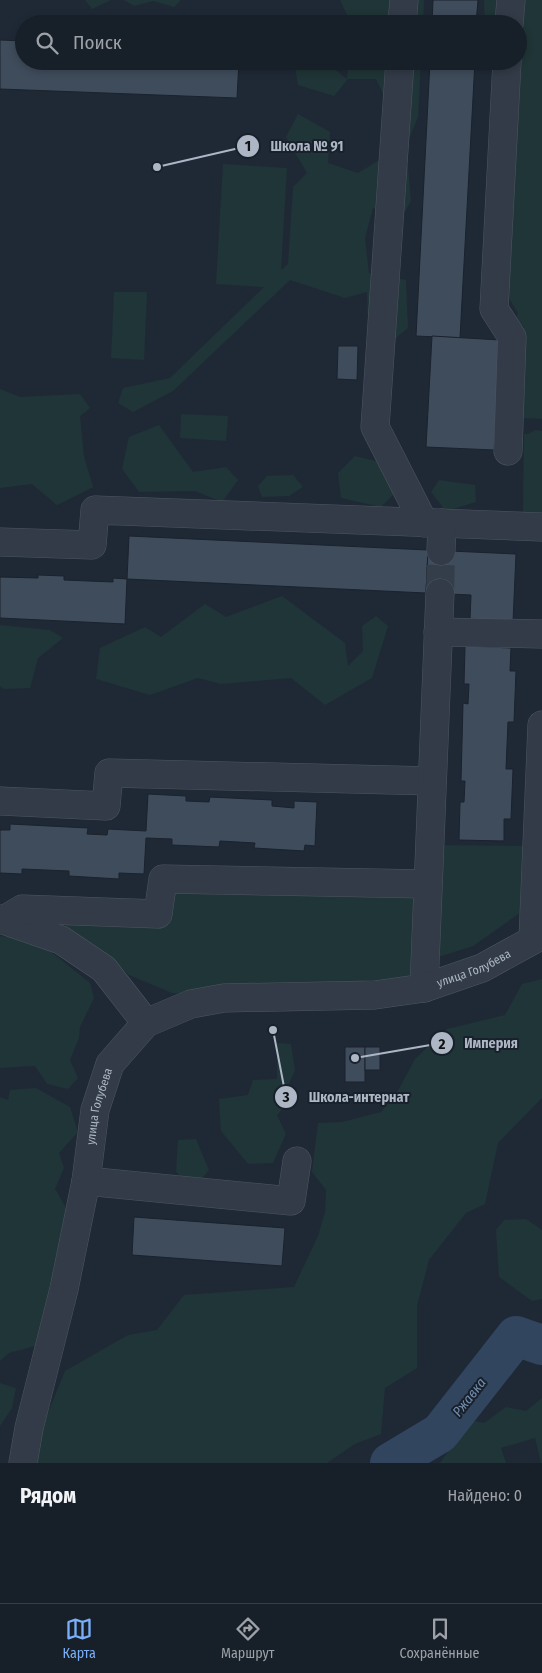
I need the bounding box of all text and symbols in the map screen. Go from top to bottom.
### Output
search box [15,15,527,70]
icon: search [33,29,61,57]
text: Поиск [73,31,122,54]
callout: Школа № 91 [235,131,353,160]
text: 1 [245,137,251,155]
text: Школа № 91 [271,138,343,155]
street label: улица Голубева [435,947,513,990]
callout: Империя [429,1029,528,1058]
text: 2 [438,1035,446,1053]
text: Империя [464,1035,518,1052]
street label: улица Голубева [84,1066,115,1146]
callout: Школа-интернат [273,1082,419,1111]
text: 3 [281,1088,290,1106]
text: Школа-интернат [309,1089,410,1106]
water label: Ржавка [449,1375,490,1420]
text: Рядом [20,1483,76,1509]
text: Найдено: 0 [448,1486,522,1505]
tab: Карта [63,1615,96,1662]
tab: Маршрут [221,1615,275,1662]
tab: Сохранённые [400,1615,479,1662]

